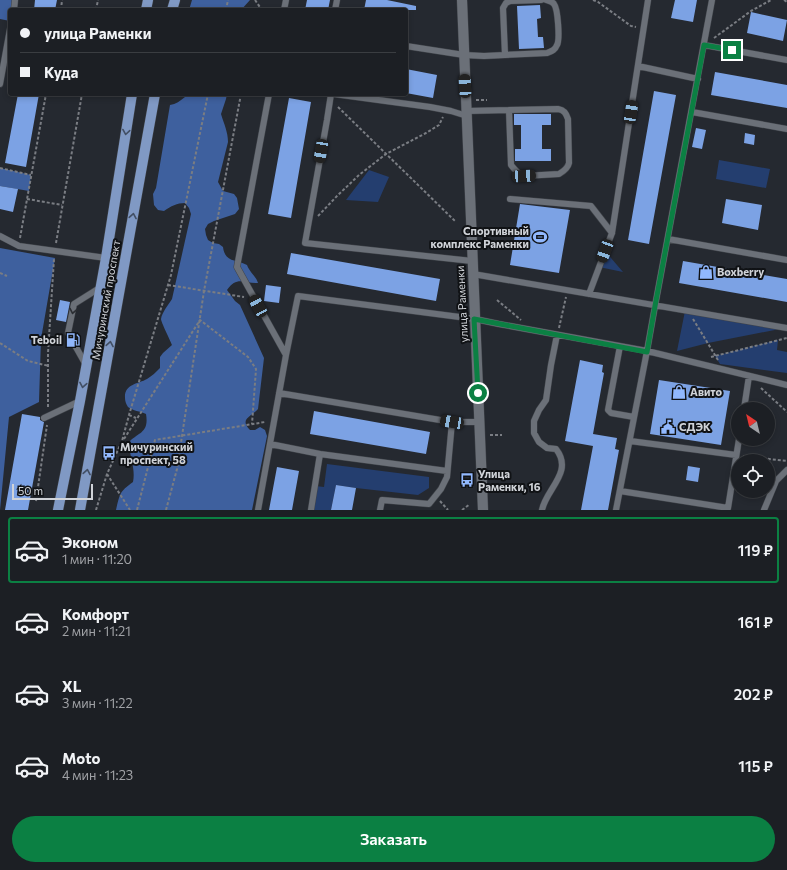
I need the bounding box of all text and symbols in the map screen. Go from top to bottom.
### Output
text: улица Раменки [44,24,152,42]
route end [723,41,741,59]
text: Куда [44,63,78,81]
car [458,74,472,98]
car [623,99,639,125]
one-way arrow [122,129,131,136]
car [313,138,329,164]
car [512,169,536,183]
one-way arrow [128,213,137,219]
place label: Спортивный комплекс Раменки [430,224,529,250]
sports icon: Спортивный комплекс Раменки [532,229,548,245]
car [595,238,615,264]
street label: Мичуринский проспект [89,239,122,361]
shop icon: Boxberry [698,264,714,280]
street label: улица Раменки [453,265,470,343]
place label: Boxberry [717,265,764,278]
car [247,293,269,319]
one-way arrow [69,308,77,315]
fuel station icon: Teboil [65,332,81,348]
place label: Teboil [31,333,62,346]
one-way arrow [105,341,114,347]
one-way arrow [79,382,88,388]
route start [469,384,487,402]
shop icon: Авито [671,384,687,400]
place label: Авито [690,385,723,398]
north arrow [731,402,775,446]
map controls [731,402,775,498]
car [439,414,465,430]
public building icon: СДЭК [660,419,676,435]
place label: СДЭК [679,420,711,433]
place label: Мичуринский проспект, 58 [120,440,193,466]
bus stop icon: Мичуринский проспект, 58 [101,445,117,461]
button: locate [731,454,775,498]
place label: Улица Раменки, 16 [478,467,541,493]
one-way arrow [82,469,90,475]
bus stop icon: Улица Раменки, 16 [459,472,475,488]
scale bar [12,482,93,501]
text: 50 m [18,484,43,497]
icon: car [14,532,50,568]
text: Эконом [62,533,118,551]
text: 119 ₽ [738,541,773,559]
text: 1 мин · 11:20 [62,551,132,567]
icon: car [14,604,50,640]
text: Комфорт [62,605,129,623]
text: 161 ₽ [738,613,773,631]
text: 2 мин · 11:21 [62,623,131,639]
icon: car [14,676,50,712]
text: XL [62,677,81,695]
text: 202 ₽ [734,685,773,703]
text: 3 мин · 11:22 [62,695,133,711]
icon: car [14,748,50,784]
text: Moto [62,749,101,767]
text: 115 ₽ [738,757,773,775]
text: 4 мин · 11:23 [62,767,133,783]
button: Заказать [12,816,775,862]

